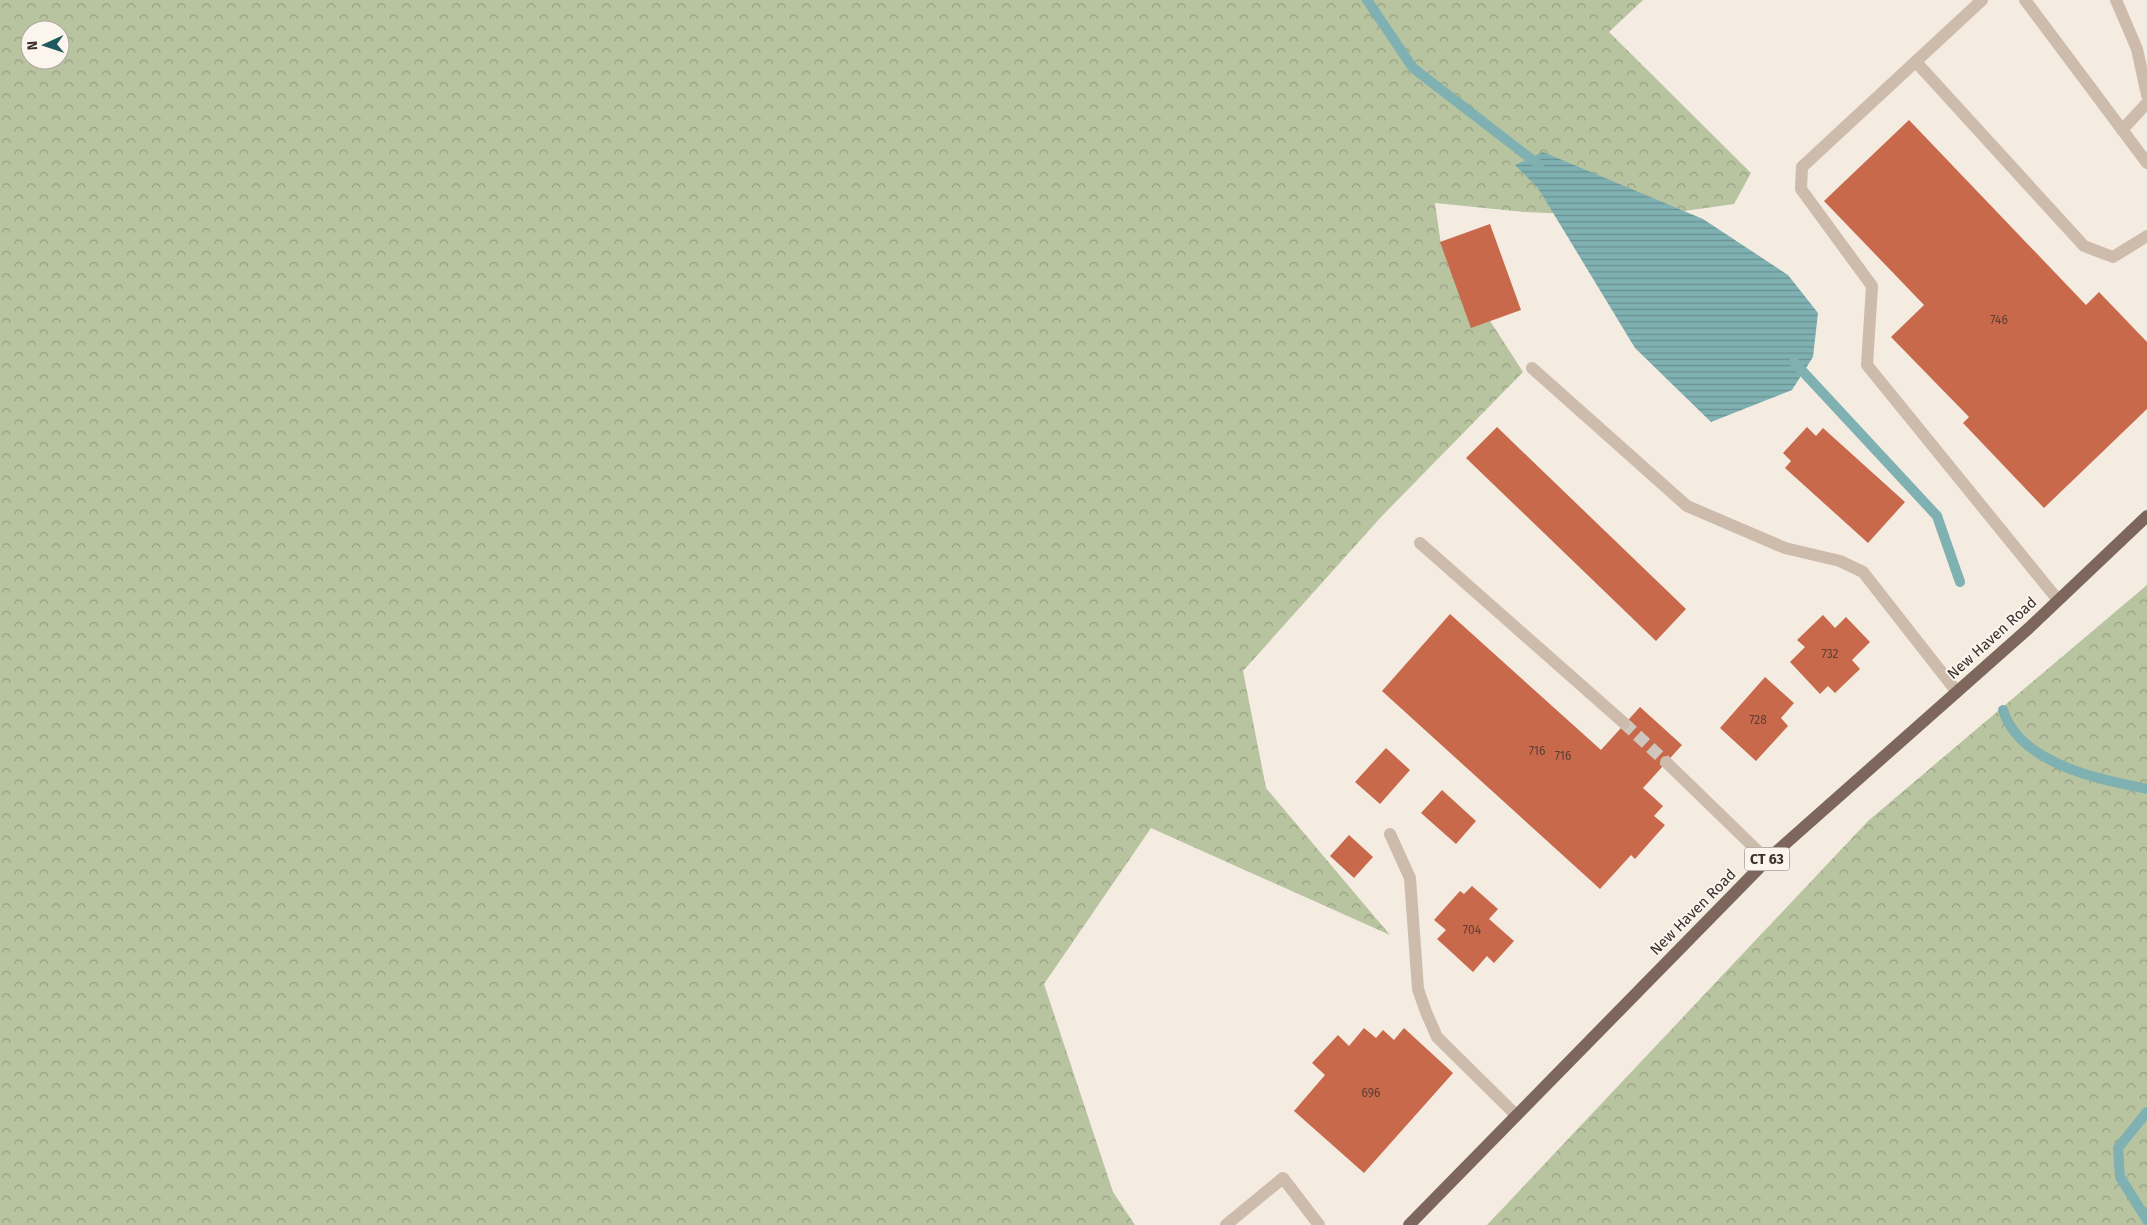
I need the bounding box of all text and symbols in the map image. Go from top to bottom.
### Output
north arrow [20,20,70,70]
text: N [24,41,41,51]
house number: 746 [1990,313,2008,327]
street label: New Haven Road [1944,593,2040,683]
house number: 732 [1821,647,1839,661]
house number: 728 [1749,713,1767,727]
house number: 716 [1529,744,1545,758]
house number: 716 [1555,749,1571,763]
road number: CT 63 [1744,848,1790,871]
street label: New Haven Road [1646,865,1740,959]
house number: 704 [1463,923,1482,937]
house number: 696 [1362,1086,1380,1100]

